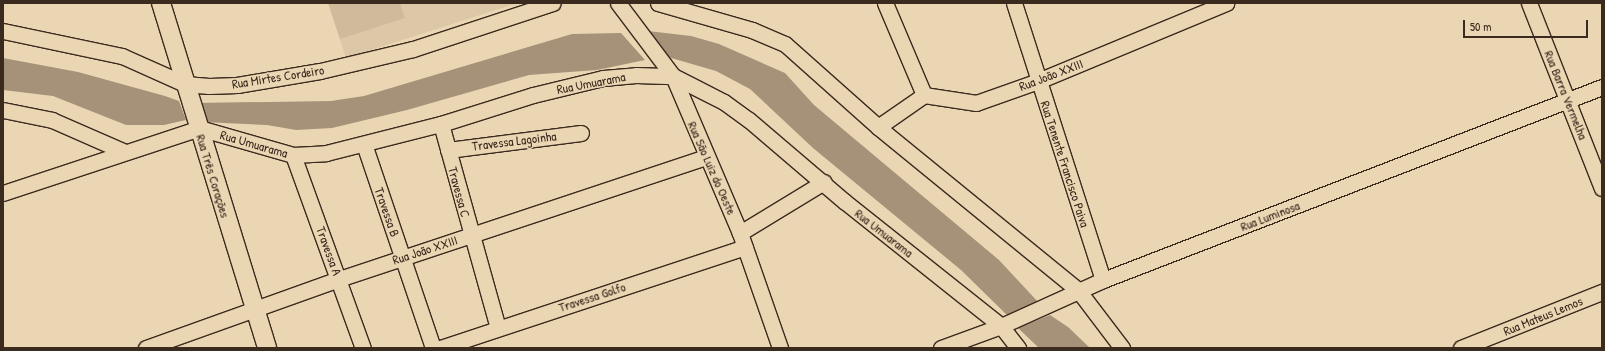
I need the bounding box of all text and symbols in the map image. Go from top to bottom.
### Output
scale bar [1465,12,1590,38]
text: 50 m [1470,18,1491,35]
street label: Rua Barra Vermelha [1541,48,1591,142]
street label: Rua João XXIII [1017,56,1085,94]
street label: Rua Mirtes Cordeiro [231,62,325,92]
street label: Rua Umuarama [555,69,627,97]
street label: Rua Tenente Francisco Paiva [1037,99,1093,229]
street label: Rua São Luiz do Oeste [684,119,740,217]
street label: Rua Umuarama [218,127,290,161]
street label: Travessa Lagoinha [471,128,557,154]
street label: Rua Três Corações [193,132,233,220]
street label: Travessa C [445,165,473,219]
street label: Travessa B [371,185,403,239]
street label: Rua Luminosa [1238,198,1302,234]
street label: Rua Umuarama [852,205,916,261]
street label: Travessa A [313,224,345,278]
street label: Rua João XXIII [391,232,459,268]
street label: Travessa Golfo [557,279,627,315]
street label: Rua Mateus Lemos [1501,293,1585,339]

